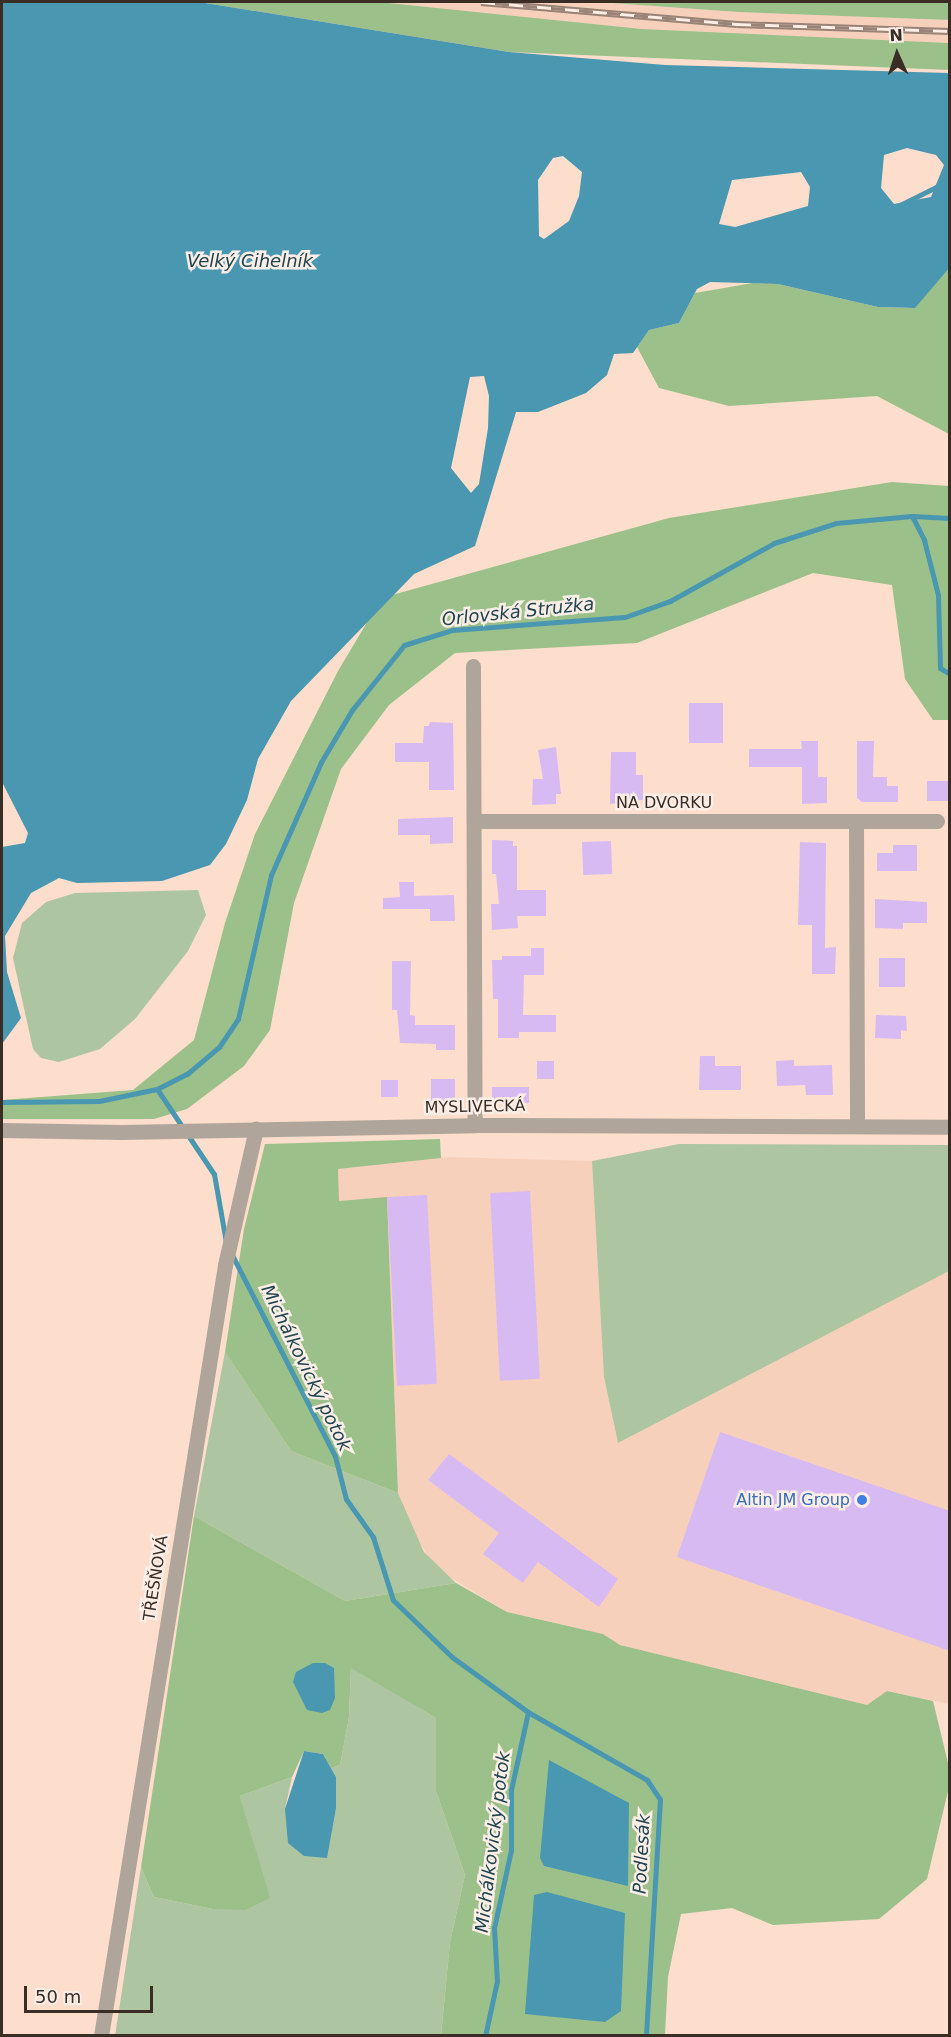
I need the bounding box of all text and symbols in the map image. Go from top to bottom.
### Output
north arrow [867,24,927,84]
text: N [889,26,903,45]
water label: Velký Cihelník [187,250,313,272]
water label: Orlovská Stružka [441,593,595,631]
street label: NA DVORKU [616,793,712,813]
street label: MYSLIVECKÁ [424,1097,526,1117]
water label: Michálkovický potok [256,1281,356,1455]
place label: Altin JM Group [736,1490,850,1510]
marker: Altin JM Group [855,1493,869,1507]
street label: TŘEŠŇOVÁ [140,1534,172,1622]
water label: Michálkovický potok [471,1750,515,1934]
water label: Podlesák [629,1813,655,1895]
scale bar [27,1974,156,2012]
text: 50 m [35,1986,81,2007]

